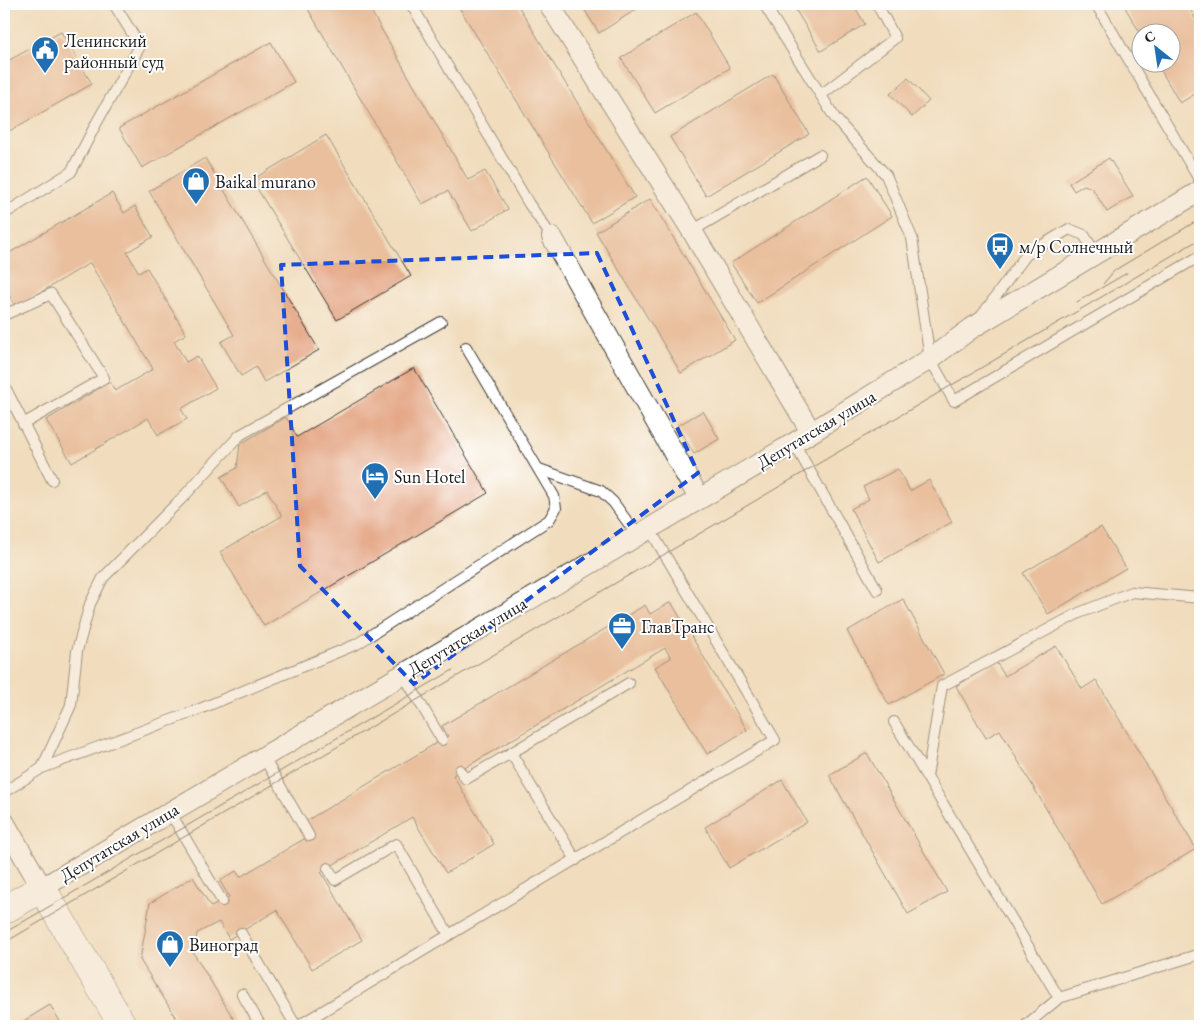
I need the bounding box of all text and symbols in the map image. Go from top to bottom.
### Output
north arrow [1132,22,1182,72]
text: С [1141,26,1158,47]
place label: Ленинский районный суд [64,29,164,73]
public building icon: Ленинский районный суд [30,35,60,74]
shop icon: Baikal murano [181,166,211,205]
place label: Baikal murano [215,170,316,193]
bus stop icon: м/р Солнечный [985,231,1015,270]
place label: м/р Солнечный [1019,235,1134,258]
street label: Депутатская улица [752,384,880,474]
hotel icon: Sun Hotel [360,461,390,500]
place label: Sun Hotel [394,465,465,488]
street label: Депутатская улица [403,591,531,681]
office icon: ГлавТранс [607,611,637,650]
place label: ГлавТранс [641,615,714,638]
street label: Депутатская улица [55,797,183,887]
shop icon: Виноград [155,929,185,968]
place label: Виноград [189,933,258,956]

